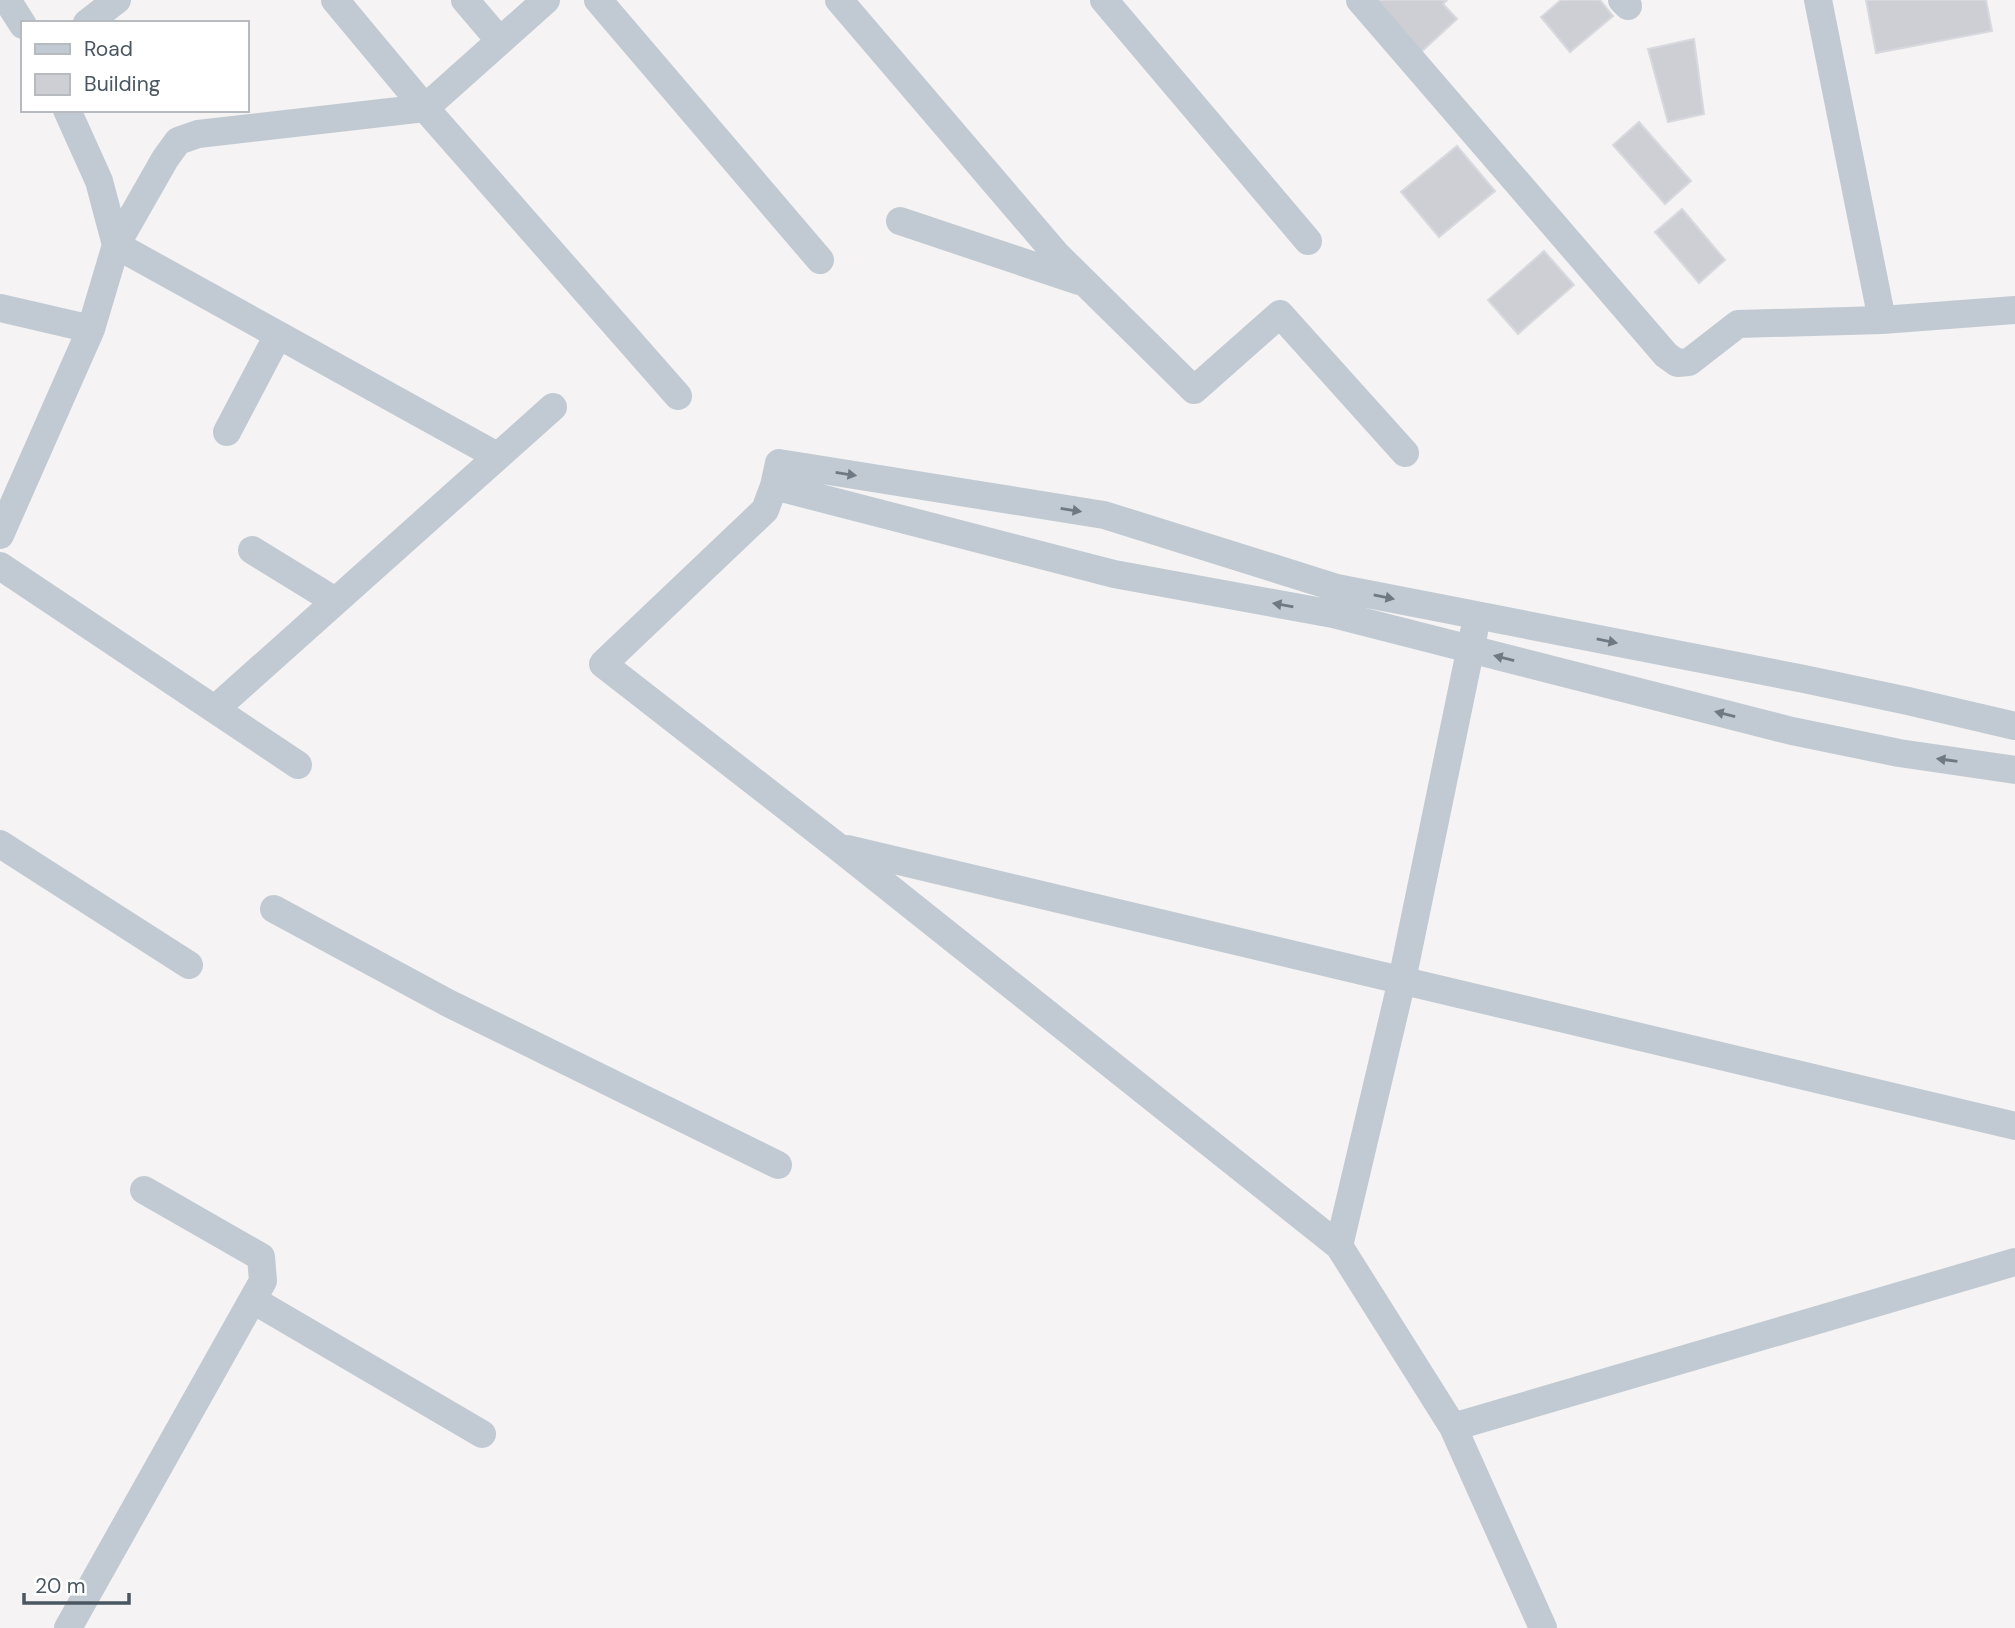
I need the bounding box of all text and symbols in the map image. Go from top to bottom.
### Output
legend [21,21,248,112]
text: Road [84,35,133,63]
text: Building [84,70,161,98]
one-way arrow [835,469,857,480]
one-way arrow [1060,505,1082,516]
one-way arrow [1373,592,1395,603]
one-way arrow [1272,599,1294,610]
one-way arrow [1596,636,1618,647]
one-way arrow [1493,652,1515,663]
one-way arrow [1714,708,1736,719]
one-way arrow [1936,754,1958,765]
scale bar [24,1562,130,1606]
text: 20 m [35,1572,86,1600]

